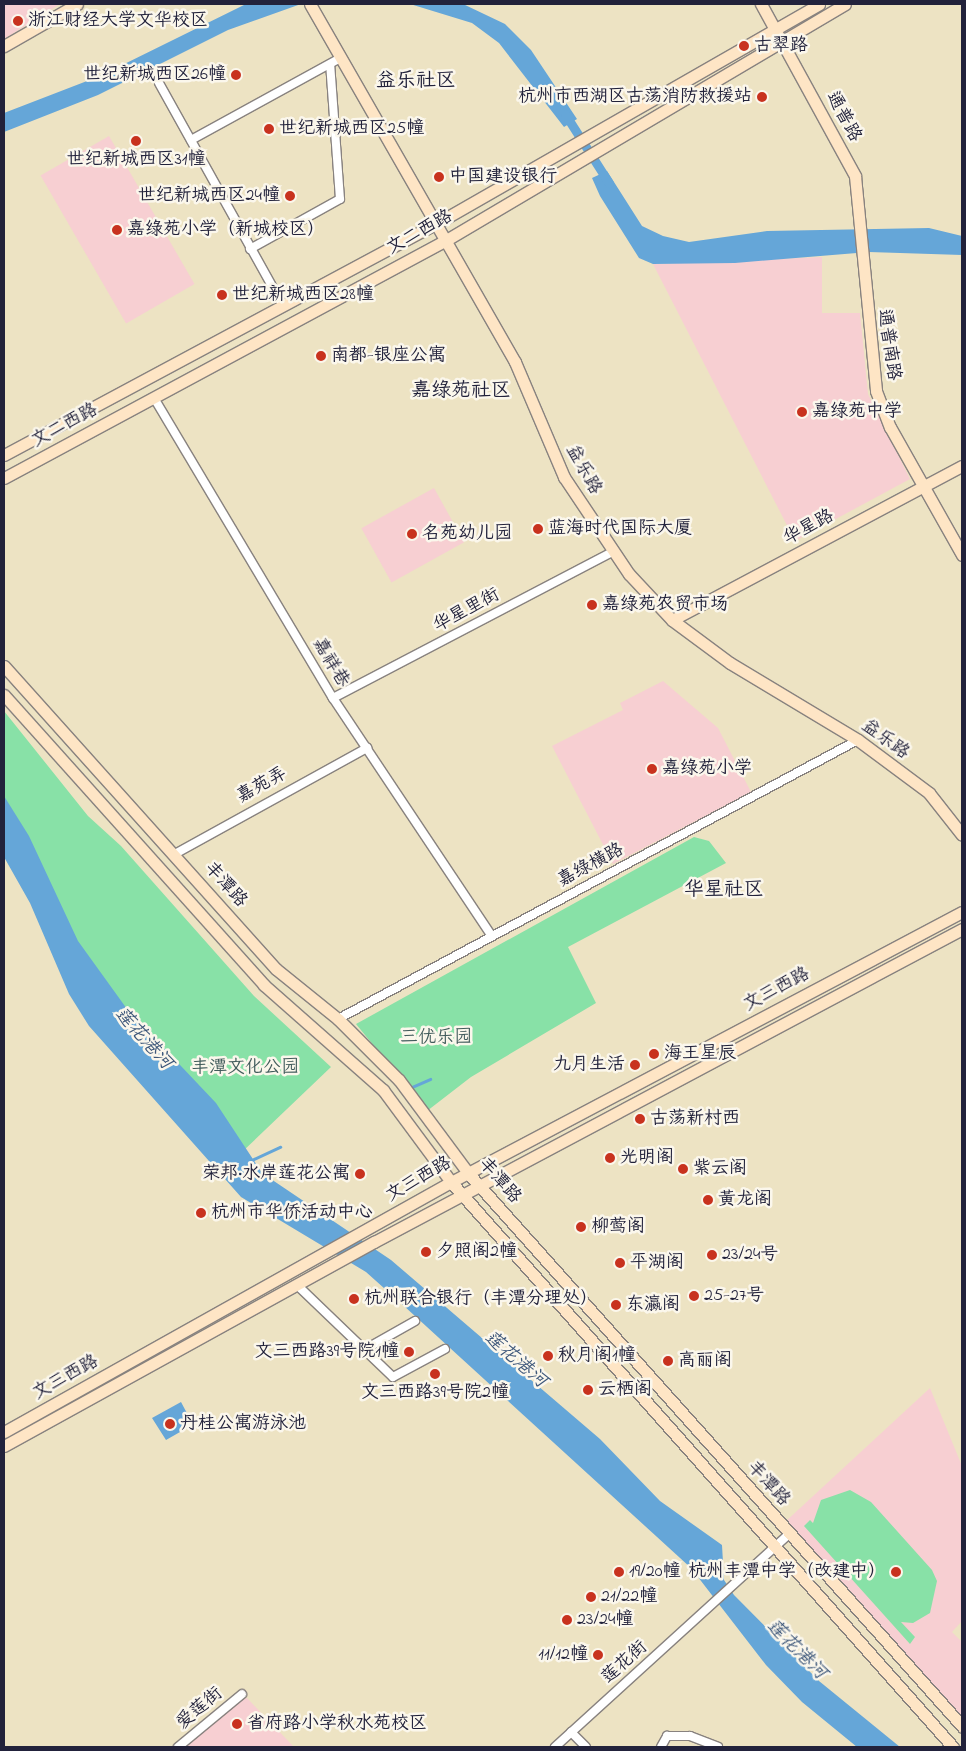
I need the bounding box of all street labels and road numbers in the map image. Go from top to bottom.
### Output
street label: 通普路 [821,88,865,146]
street label: 文二西路 [383,206,457,260]
street label: 通普南路 [872,308,904,382]
street label: 文二西路 [28,400,102,452]
street label: 益乐路 [560,441,606,499]
street label: 华星路 [780,506,838,550]
street label: 华星里街 [430,585,504,637]
street label: 嘉祥巷 [307,634,353,692]
street label: 益乐路 [857,715,913,765]
street label: 嘉苑弄 [233,763,291,809]
street label: 嘉绿横路 [554,840,628,892]
street label: 丰潭路 [199,858,251,912]
street label: 文三西路 [740,964,814,1016]
street label: 文三西路 [382,1153,456,1207]
street label: 丰潭路 [473,1154,525,1208]
street label: 文三西路 [29,1351,103,1405]
street label: 丰潭路 [742,1457,794,1511]
street label: 莲花街 [598,1637,652,1689]
street label: 爱莲街 [172,1683,228,1735]

